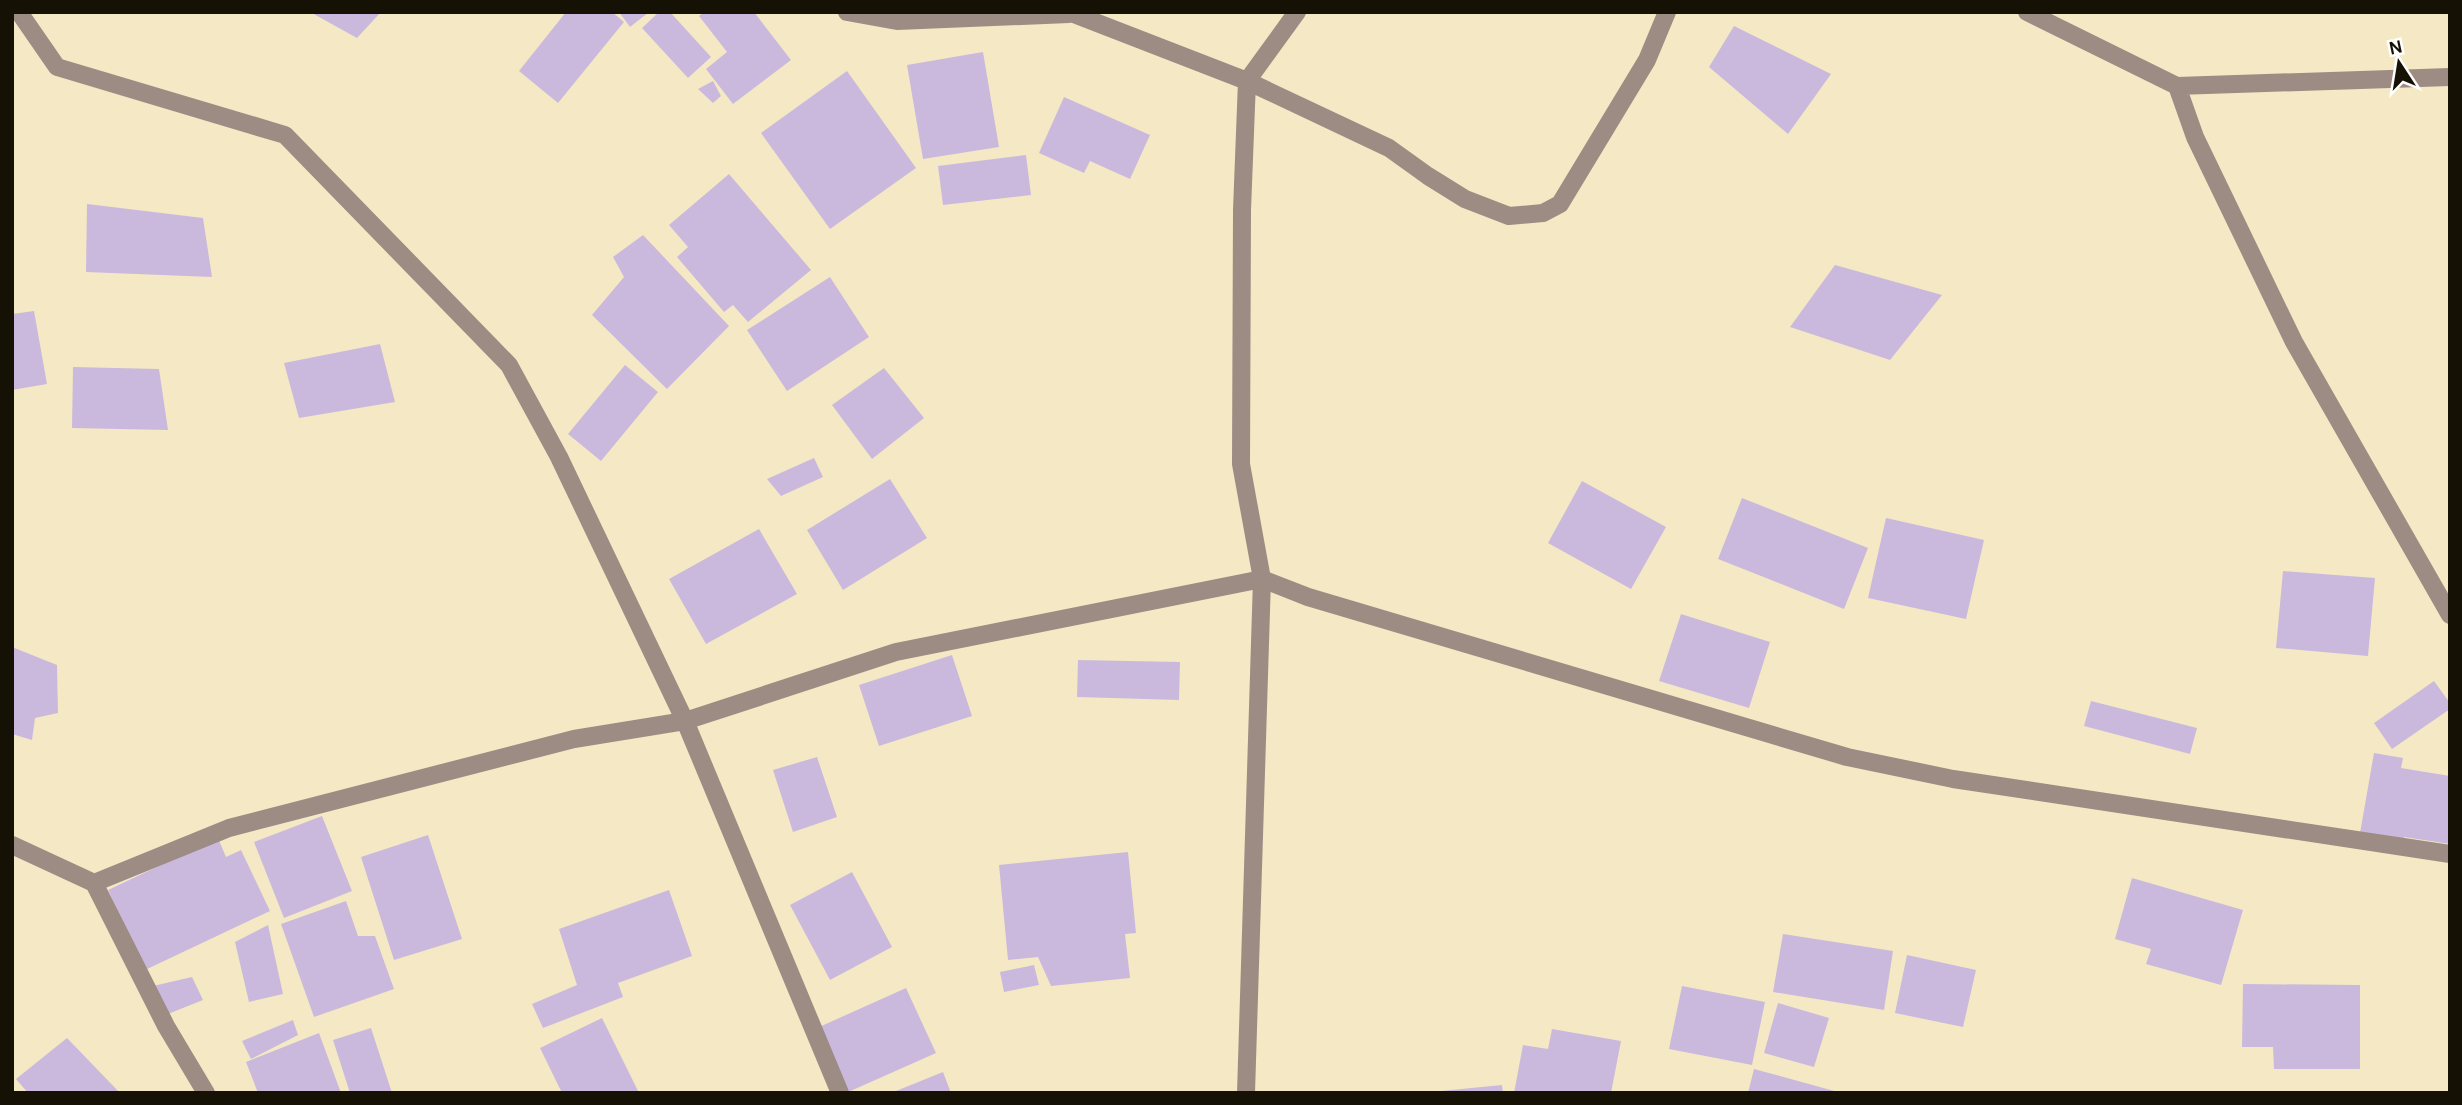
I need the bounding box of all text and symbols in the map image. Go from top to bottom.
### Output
north arrow [2364,28,2434,98]
text: N [2387,35,2405,60]

